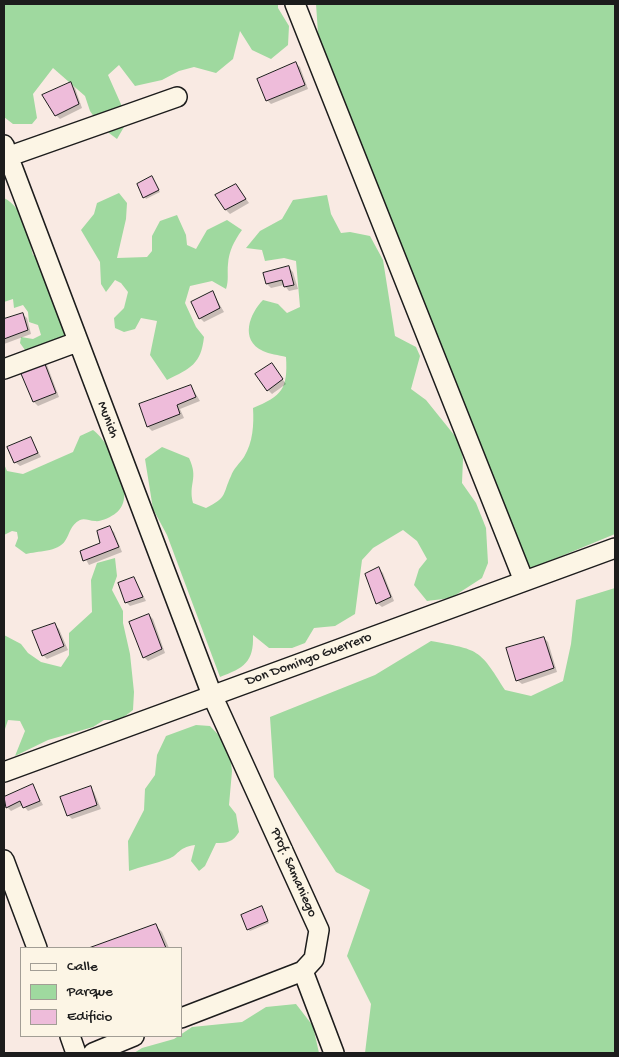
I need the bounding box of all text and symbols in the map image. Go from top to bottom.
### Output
street label: Munich [92,399,122,441]
street label: Don Domingo Guerrero [244,629,374,691]
street label: Prof. Samaniego [266,826,320,920]
legend [20,947,182,1037]
text: Calle [67,958,98,976]
text: Parque [67,983,113,1001]
text: Edificio [67,1008,112,1026]

